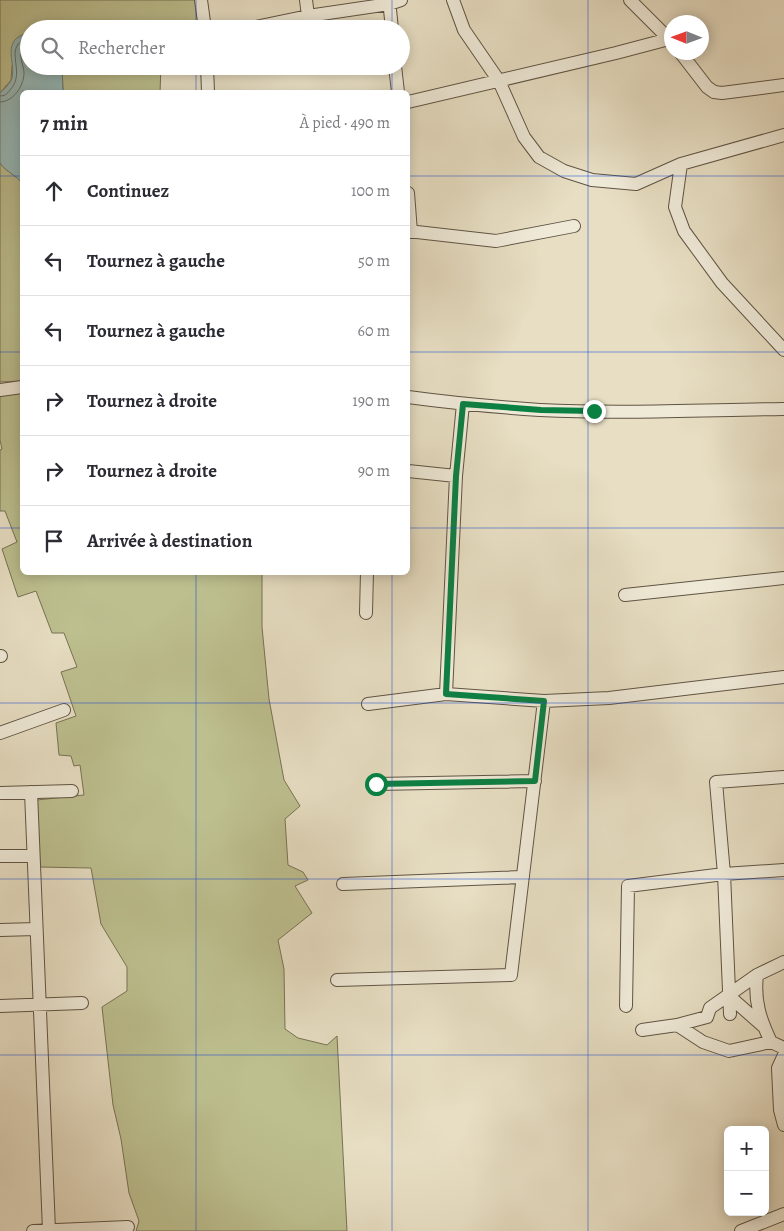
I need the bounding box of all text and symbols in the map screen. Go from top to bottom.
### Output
north arrow [664,15,709,60]
search box [20,20,410,75]
icon: search [38,34,66,62]
text: Rechercher [78,35,165,61]
text: 7 min [40,109,88,137]
text: À pied · 490 m [300,112,390,134]
icon: ahead [40,177,68,205]
text: Continuez [87,178,169,204]
text: 100 m [351,180,390,202]
icon: left [40,247,68,275]
text: Tournez à gauche [87,248,225,274]
text: 50 m [358,250,390,272]
icon: left [40,317,68,345]
text: Tournez à gauche [87,318,225,344]
text: 60 m [358,320,390,342]
icon: right [40,387,68,415]
text: Tournez à droite [87,388,217,414]
text: 190 m [352,390,390,412]
route end [583,400,606,423]
icon: right [40,457,68,485]
text: Tournez à droite [87,458,217,484]
text: 90 m [358,460,390,482]
icon: arrive [40,527,68,555]
text: Arrivée à destination [87,528,252,554]
route start [365,773,388,796]
map controls [724,1126,769,1216]
button: + [724,1126,769,1171]
button: − [724,1171,769,1216]

